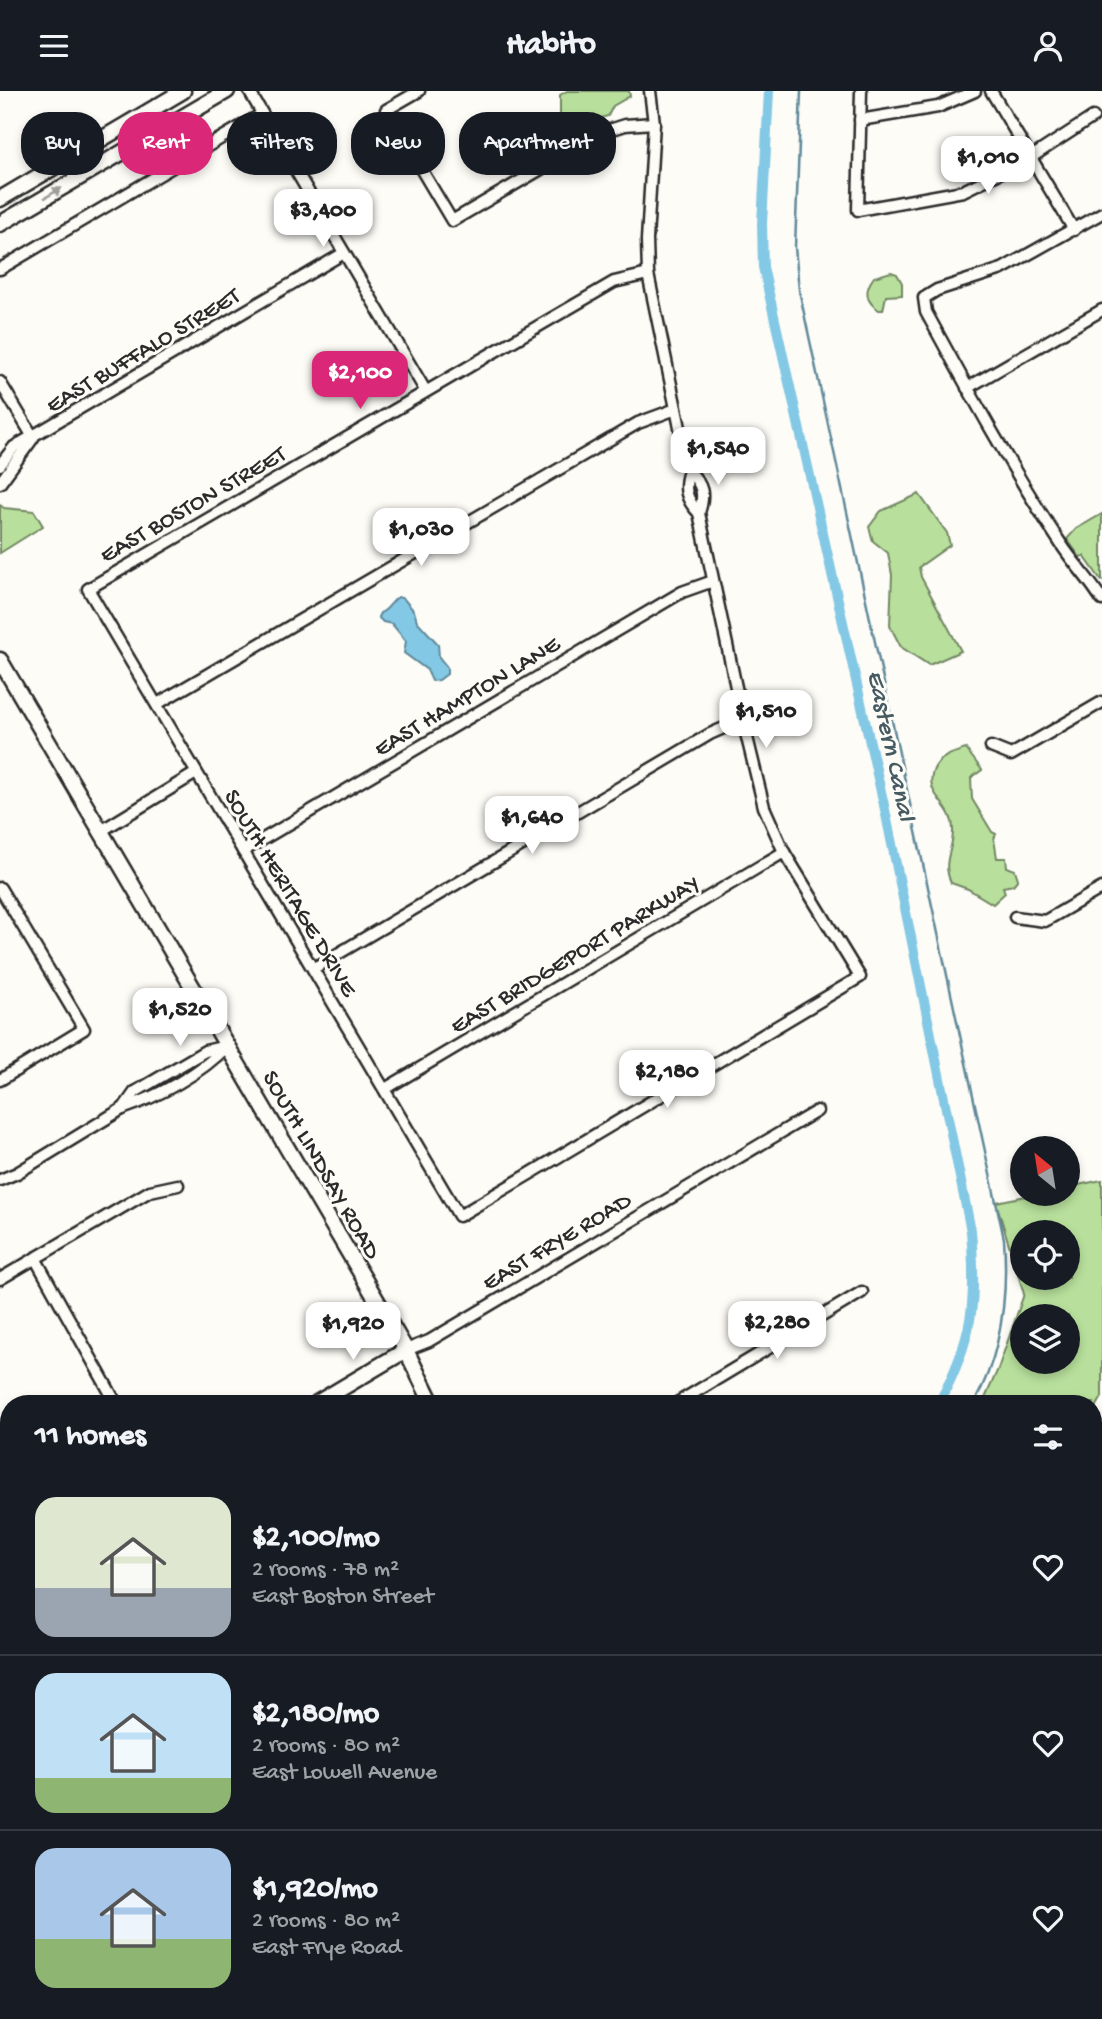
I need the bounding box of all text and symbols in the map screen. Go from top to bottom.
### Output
icon: menu [35,27,73,65]
text: Habito [506,27,596,65]
icon: person [1029,27,1067,65]
chip: Buy [21,112,104,175]
chip: Rent [118,112,213,175]
chip: Filters [227,112,337,175]
chip: New [351,112,445,175]
chip: Apartment [459,112,616,175]
pin: $1,010 [931,137,1045,196]
text: $1,010 [957,145,1019,172]
one-way arrow [43,187,62,199]
pin: $3,400 [266,190,380,249]
text: $3,400 [290,198,356,225]
street label: EAST BUFFALO STREET [42,282,248,421]
pin: $2,100 [303,351,417,411]
text: $2,100 [328,360,392,387]
pin: $1,540 [661,427,775,487]
text: $1,540 [687,436,749,463]
street label: EAST BOSTON STREET [96,440,294,571]
pin: $1,030 [364,509,478,568]
text: $1,030 [389,517,453,544]
street label: EAST HAMPTON LANE [370,631,567,765]
water label: Eastern Canal [858,668,920,825]
pin: $1,510 [709,691,823,750]
text: $1,510 [735,699,797,726]
street label: SOUTH HERITAGE DRIVE [216,785,363,1004]
pin: $1,640 [475,797,589,856]
text: $1,640 [501,805,563,832]
street label: EAST BRIDGEPORT PARKWAY [446,870,706,1042]
pin: $1,520 [123,989,237,1048]
text: $1,520 [148,997,212,1024]
pin: $2,180 [610,1051,724,1110]
text: $2,180 [635,1059,699,1086]
street label: SOUTH LINDSAY ROAD [254,1066,386,1265]
north arrow [1010,1136,1080,1206]
map controls [1010,1136,1080,1374]
street label: EAST FRYE ROAD [478,1187,638,1299]
button: locate [1010,1220,1080,1290]
pin: $2,280 [720,1301,834,1361]
pin: $1,920 [296,1303,410,1362]
button: layers [1010,1304,1080,1374]
text: $2,280 [744,1310,810,1337]
text: $1,920 [322,1311,384,1338]
icon: filters [1029,1418,1067,1456]
text: 11 homes [35,1420,146,1455]
text: $2,100/mo [252,1522,380,1557]
icon: home [91,1525,175,1609]
icon: heart [1029,1548,1067,1586]
text: 2 rooms · 78 m² [252,1557,399,1584]
text: East Boston Street [252,1584,434,1611]
text: $2,180/mo [252,1698,379,1733]
icon: home [91,1701,175,1785]
icon: heart [1029,1724,1067,1762]
text: 2 rooms · 80 m² [252,1733,400,1760]
text: East Lowell Avenue [252,1760,437,1787]
text: $1,920/mo [252,1873,378,1908]
icon: home [91,1876,175,1960]
icon: heart [1029,1899,1067,1937]
text: 2 rooms · 80 m² [252,1908,400,1935]
text: East Frye Road [252,1935,401,1962]

